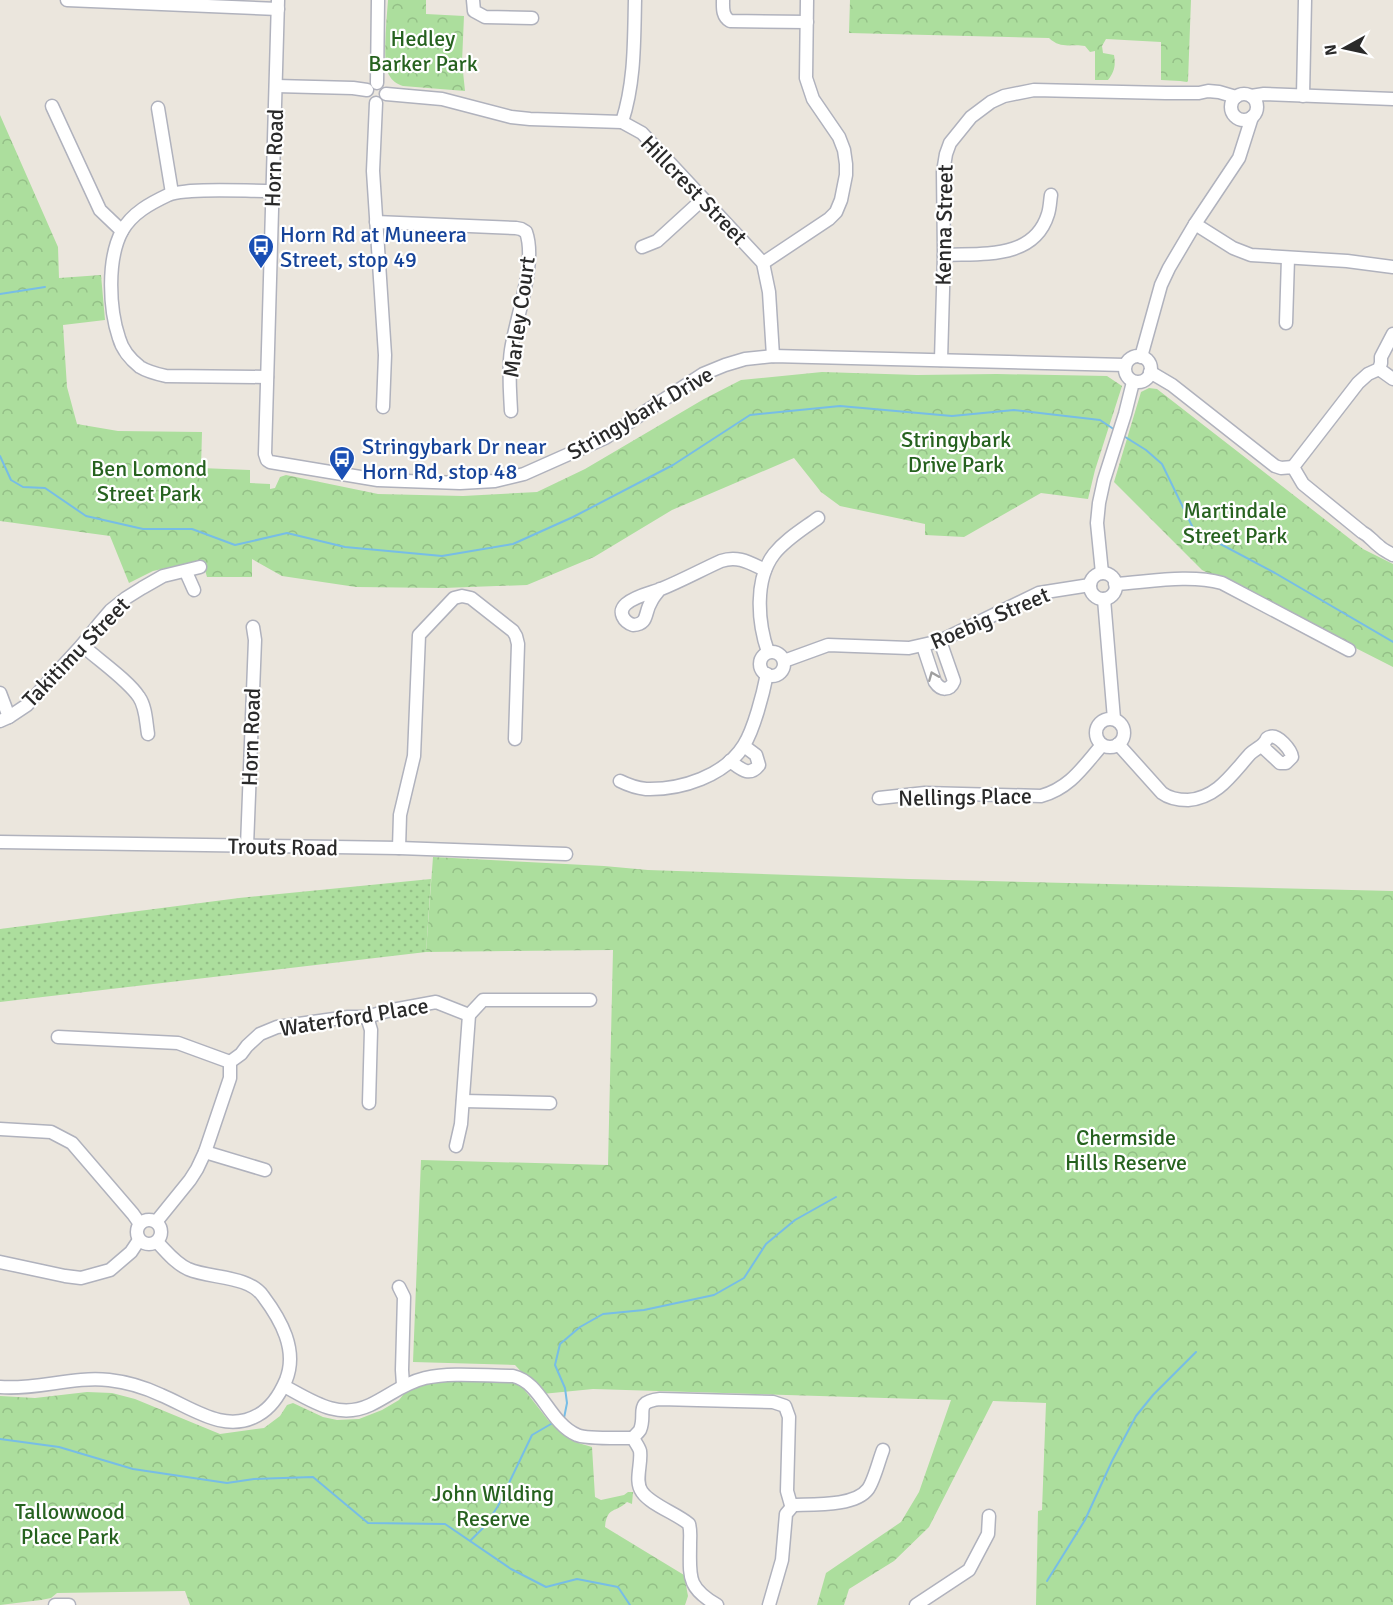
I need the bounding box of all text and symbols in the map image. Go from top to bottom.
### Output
north arrow [1315,18,1375,78]
park label: Hedley Barker Park [368,25,478,77]
text: N [1320,43,1342,57]
street label: Horn Road [259,108,289,208]
street label: Hillcrest Street [635,130,753,251]
street label: Kenna Street [929,164,959,286]
place label: Horn Rd at Muneera Street, stop 49 [280,221,467,273]
bus stop icon: Horn Rd at Muneera Street, stop 49 [246,232,276,270]
street label: Marley Court [497,254,541,379]
street label: Stringybark Drive [562,360,718,466]
park label: Stringybark Drive Park [901,426,1011,478]
place label: Stringybark Dr near Horn Rd, stop 48 [362,433,546,485]
bus stop icon: Stringybark Dr near Horn Rd, stop 48 [327,444,357,482]
park label: Ben Lomond Street Park [91,455,207,507]
park label: Martindale Street Park [1183,497,1287,549]
street label: Roebig Street [926,581,1054,655]
street label: Takitimu Street [17,591,135,713]
one-way arrow [928,671,940,682]
street label: Horn Road [236,687,266,787]
street label: Nellings Place [898,782,1032,812]
street label: Trouts Road [228,833,338,861]
street label: Waterford Place [278,992,430,1042]
park label: Chermside Hills Reserve [1065,1124,1187,1176]
park label: John Wilding Reserve [432,1480,554,1532]
park label: Tallowwood Place Park [15,1498,125,1550]

